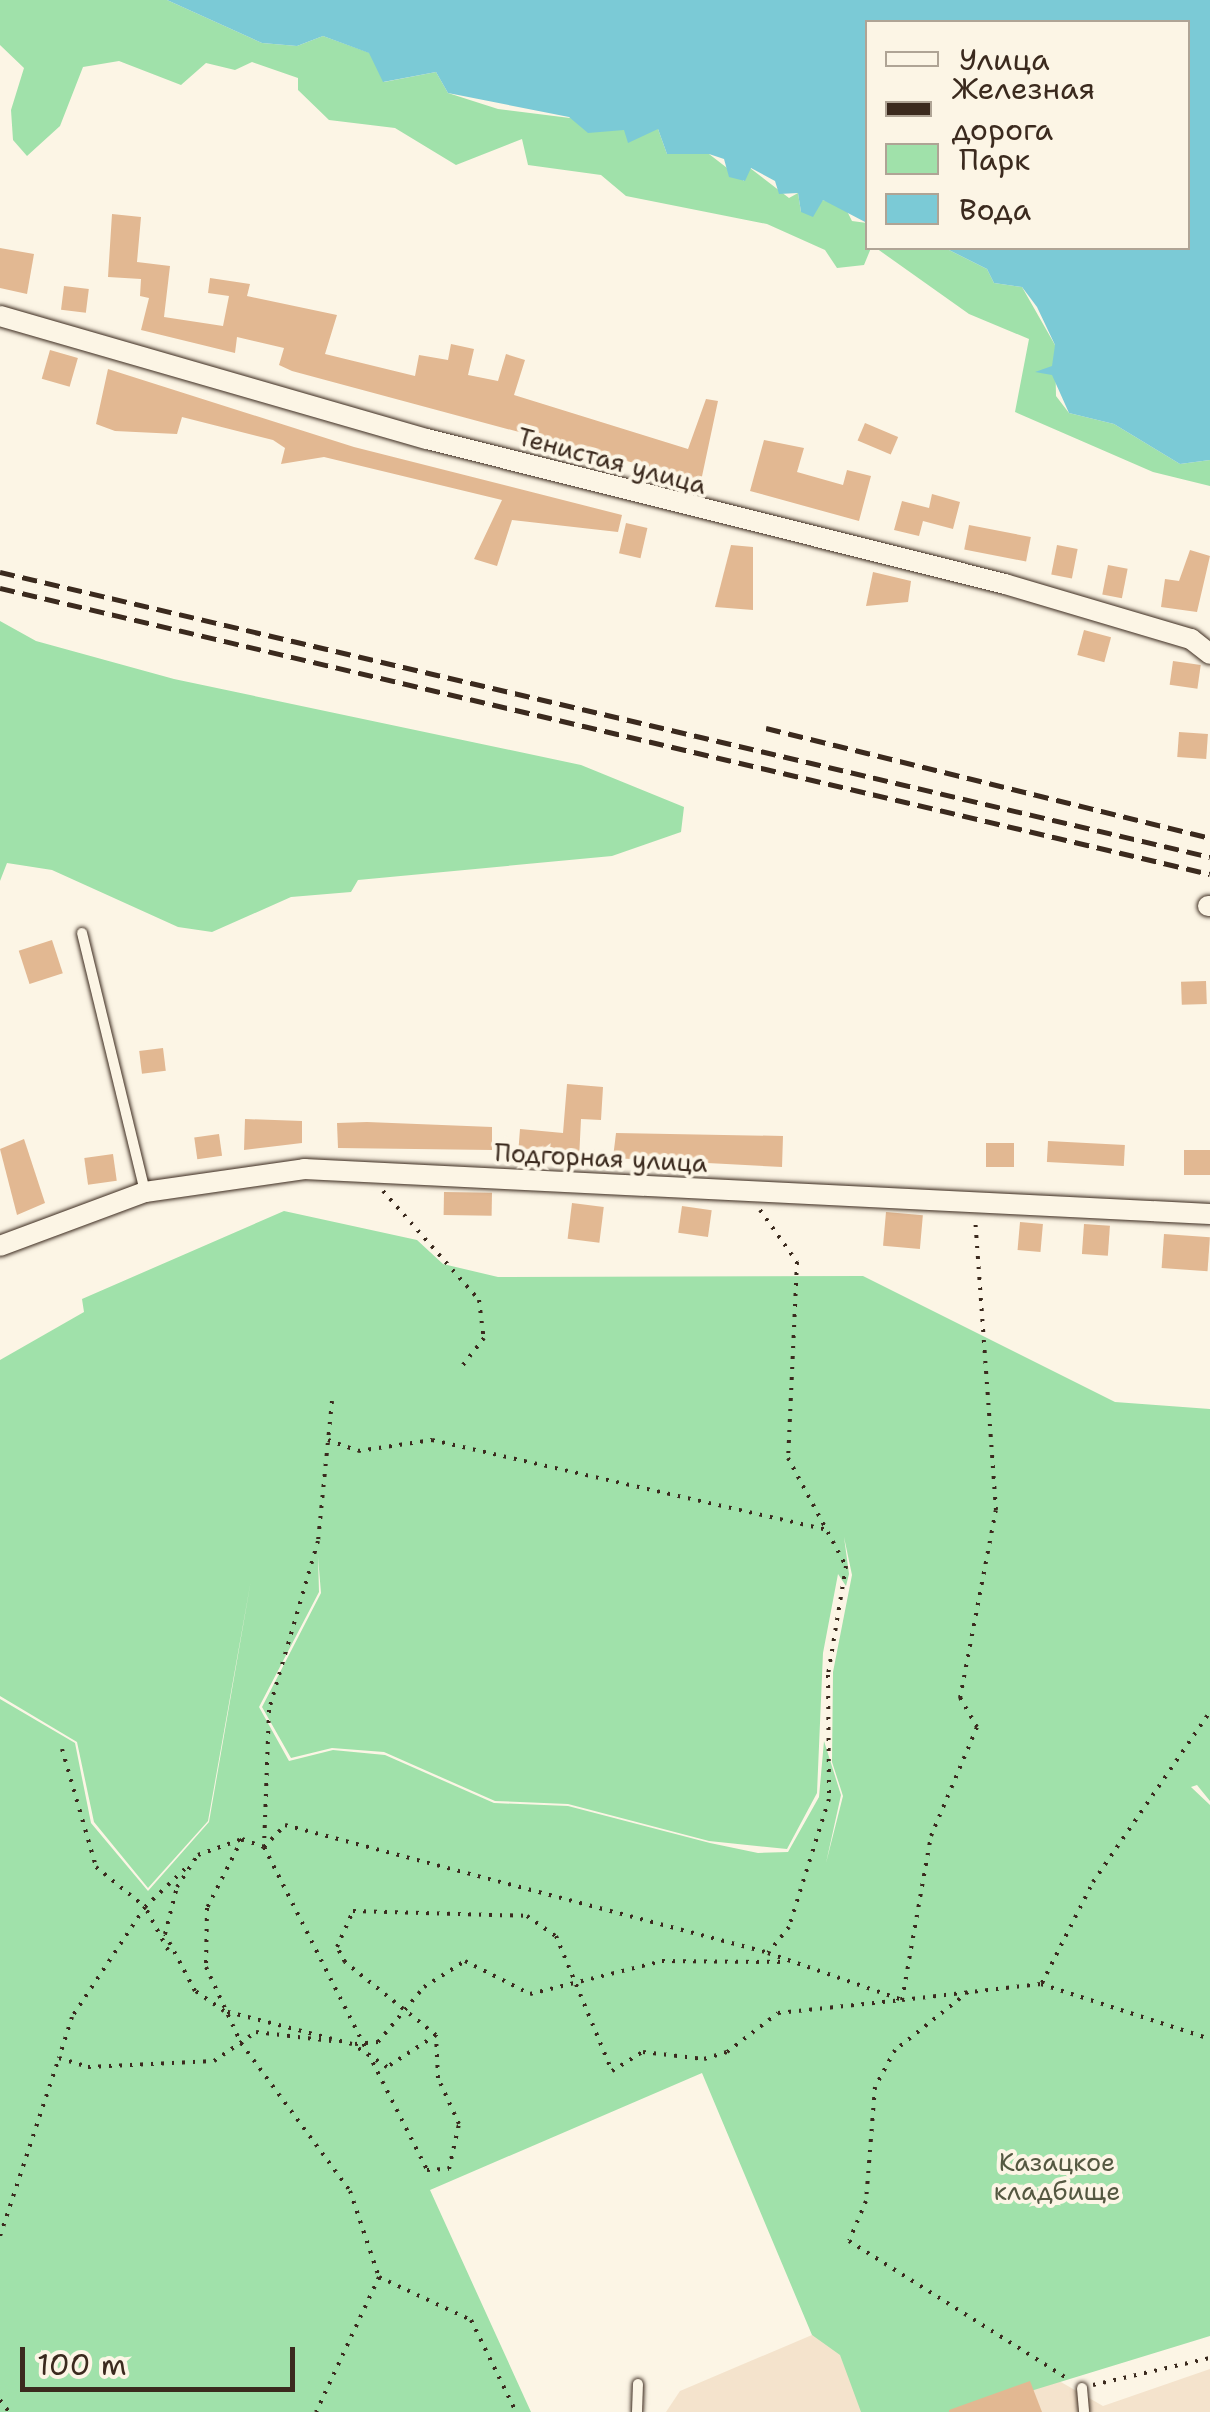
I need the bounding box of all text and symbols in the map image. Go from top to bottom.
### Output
legend [865,20,1190,250]
text: Улица [959,39,1050,80]
text: Железная дорога [952,68,1095,150]
text: Парк [959,139,1030,180]
text: Вода [959,189,1031,230]
street label: Тенистая улица [514,421,710,501]
street label: Подгорная улица [494,1137,708,1179]
park label: Казацкое кладбище [994,2148,1120,2207]
scale bar [25,2327,300,2389]
text: 100 m [37,2344,127,2385]

